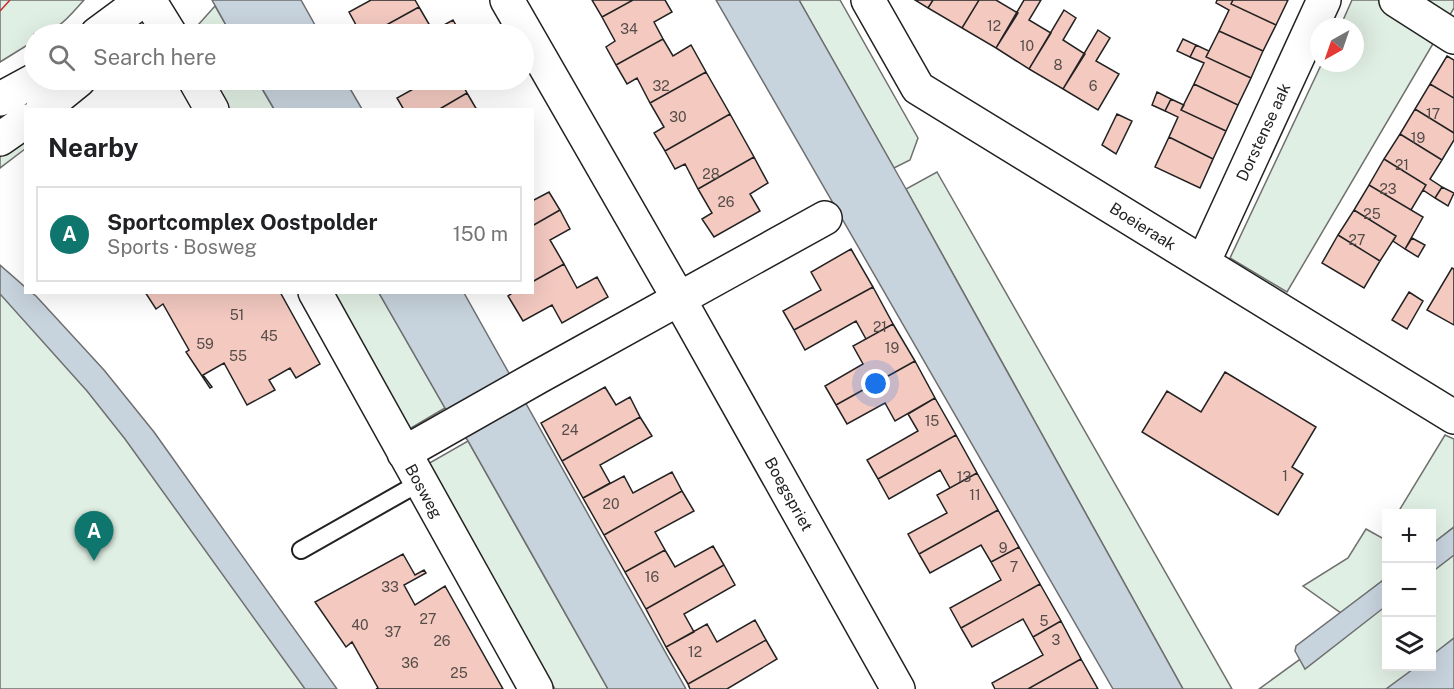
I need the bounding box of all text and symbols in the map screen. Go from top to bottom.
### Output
house number: 12 [987,18,1001,34]
north arrow [1310,18,1364,72]
house number: 34 [620,21,638,37]
search box [24,24,534,90]
house number: 10 [1020,38,1034,54]
icon: search [45,41,78,74]
text: Search here [93,44,217,70]
house number: 8 [1053,57,1063,73]
house number: 32 [652,78,670,94]
house number: 6 [1089,78,1098,94]
street label: Dorstense aak [1232,80,1294,184]
house number: 17 [1426,106,1440,122]
house number: 30 [669,109,687,125]
house number: 19 [1411,130,1425,146]
text: Nearby [48,132,138,163]
house number: 21 [1395,157,1409,173]
house number: 28 [702,166,720,182]
house number: 23 [1379,181,1397,197]
house number: 26 [717,194,735,210]
street label: Boeieraak [1106,199,1179,254]
house number: 25 [1363,206,1381,222]
text: Sportcomplex Oostpolder [107,209,377,235]
text: A [62,222,77,246]
text: 150 m [453,222,508,246]
house number: 27 [1349,232,1365,248]
text: Sports · Bosweg [107,235,257,259]
house number: 51 [230,307,244,323]
house number: 21 [873,319,887,335]
house number: 45 [260,328,278,344]
house number: 59 [196,336,214,352]
house number: 19 [885,340,899,356]
house number: 55 [229,348,247,364]
your location [861,369,890,398]
house number: 15 [925,413,939,429]
house number: 24 [561,422,579,438]
street label: Boegspriet [761,454,817,534]
street label: Bosweg [401,461,446,522]
house number: 1 [1282,468,1288,484]
house number: 13 [957,469,971,485]
house number: 11 [969,487,981,503]
house number: 20 [603,496,619,512]
map controls [1382,509,1436,671]
button: + [1382,509,1436,563]
pin: A [74,512,113,561]
house number: 9 [999,540,1008,556]
house number: 7 [1010,559,1018,575]
button: − [1382,563,1436,617]
house number: 16 [645,569,659,585]
house number: 33 [381,579,399,595]
house number: 27 [420,611,436,627]
house number: 5 [1040,613,1049,629]
house number: 40 [351,617,369,633]
button: layers [1382,617,1436,671]
house number: 37 [385,624,401,640]
house number: 3 [1052,632,1061,648]
house number: 26 [433,633,451,649]
house number: 12 [688,644,702,660]
house number: 36 [401,655,419,671]
house number: 25 [450,665,468,681]

